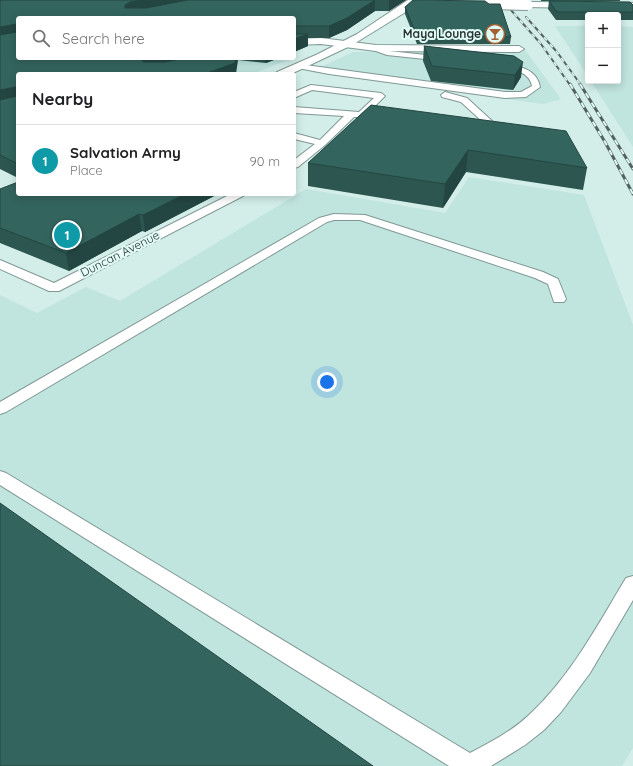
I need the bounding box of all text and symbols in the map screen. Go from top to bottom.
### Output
map controls [585,12,621,84]
button: + [585,12,621,48]
search box [16,16,296,60]
bar icon: Maya Lounge [484,23,506,45]
place label: Maya Lounge [403,26,481,41]
icon: search [30,27,52,49]
text: Search here [62,29,145,48]
button: − [585,48,621,84]
text: Nearby [32,88,93,109]
text: Salvation Army [70,143,181,162]
text: 1 [42,153,48,169]
text: 90 m [250,153,280,169]
text: Place [70,162,103,178]
pin: 1 [54,220,80,250]
street label: Duncan Avenue [78,227,162,280]
your location [317,372,337,392]

